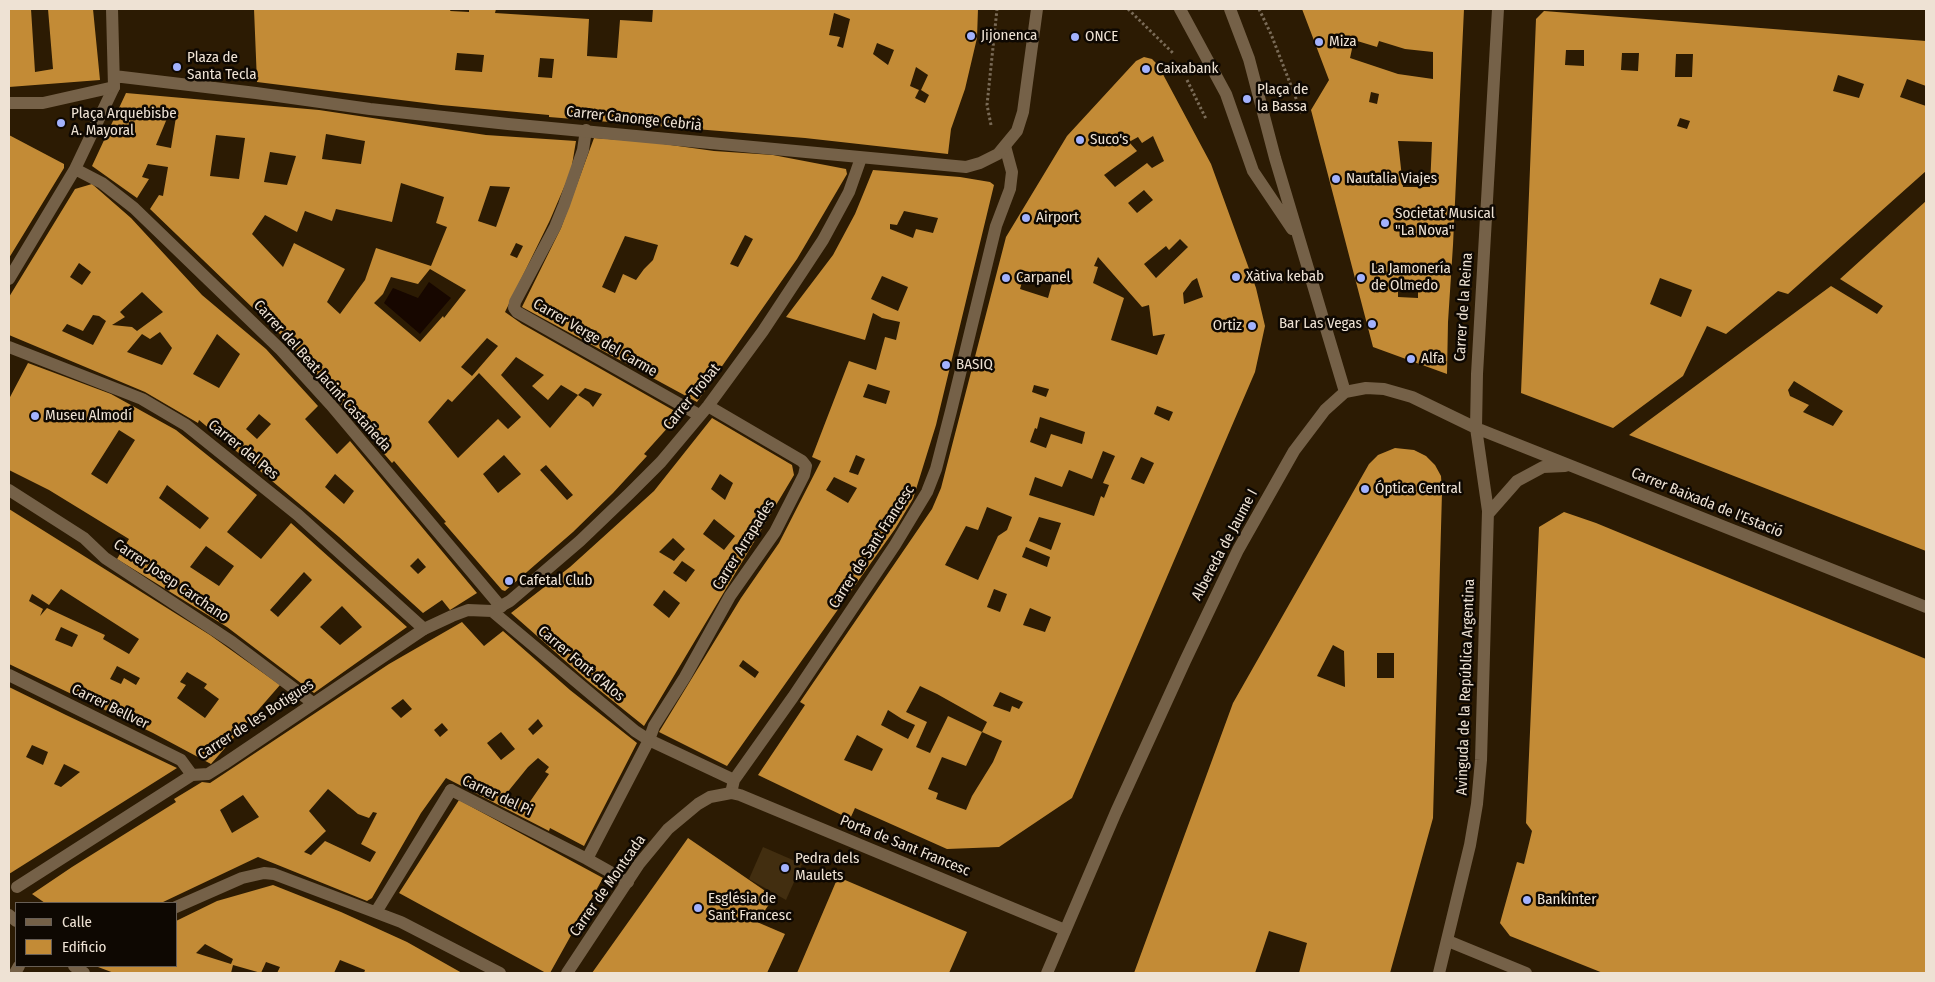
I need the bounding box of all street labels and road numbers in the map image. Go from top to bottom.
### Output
street label: Carrer Canonge Cebrià [565,103,703,135]
street label: Carrer de la Reina [1451,252,1477,362]
street label: Carrer Verge del Carme [530,295,660,381]
street label: Carrer del Beat Jacint Castañeda [249,297,395,455]
street label: Carrer Trobat [660,360,724,434]
street label: Carrer del Pes [204,416,282,484]
street label: Carrer Baixada de l'Estació [1628,464,1786,542]
street label: Carrer de Sant Francesc [825,482,919,612]
street label: Albereda de Jaume I [1188,486,1262,604]
street label: Carrer Arrapades [709,496,779,594]
street label: Carrer Josep Carchano [110,536,232,626]
street label: Avinguda de la República Argentina [1453,578,1479,796]
street label: Carrer Font d'Alos [534,622,628,706]
street label: Carrer de les Botigues [195,676,317,764]
street label: Carrer Bellver [68,681,152,733]
street label: Carrer del Pi [459,772,535,820]
street label: Porta de Sant Francesc [837,812,973,880]
street label: Carrer de Montcada [566,832,650,940]

